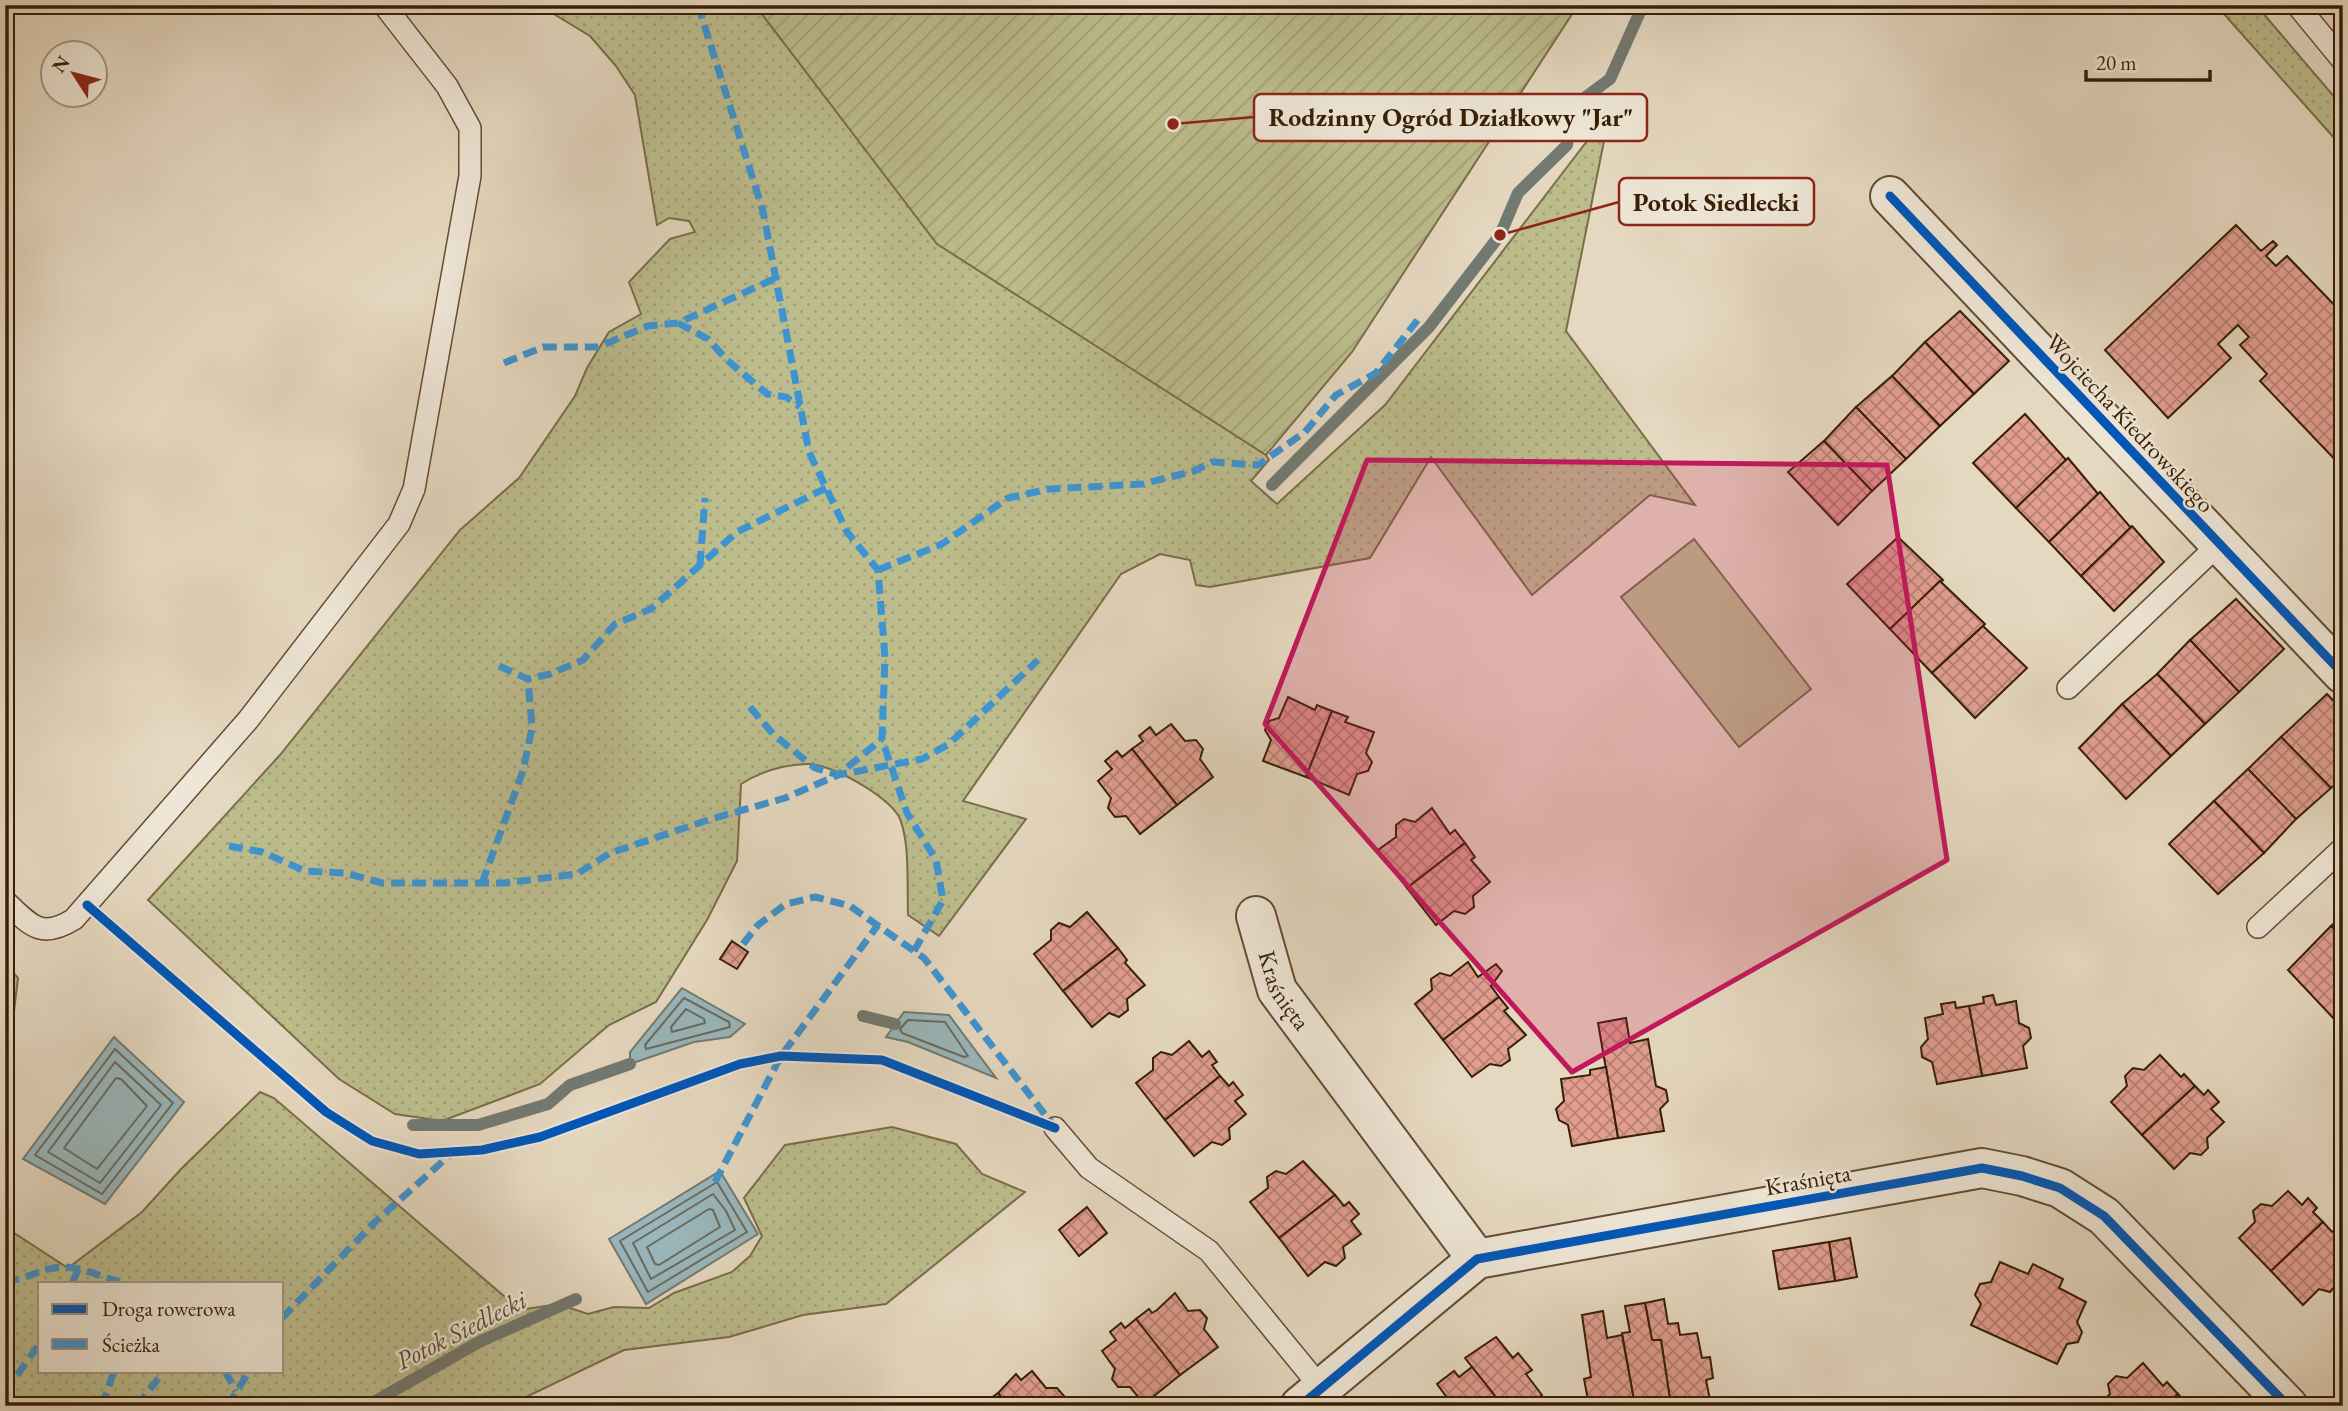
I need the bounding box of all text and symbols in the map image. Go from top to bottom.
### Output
north arrow [38,38,108,108]
scale bar [2086,38,2210,82]
text: 20 m [2096,49,2137,76]
text: N [46,50,76,78]
callout: Rodzinny Ogród Działkowy "Jar" [1254,94,1647,141]
text: Rodzinny Ogród Działkowy "Jar" [1269,100,1633,134]
callout: Potok Siedlecki [1619,178,1814,225]
text: Potok Siedlecki [1633,185,1800,219]
street label: Wojciecha Kiedrowskiego [2039,326,2222,519]
street label: Kraśnięta [1252,947,1318,1037]
street label: Kraśnięta [1763,1157,1854,1202]
legend [38,1282,284,1372]
water label: Potok Siedlecki [390,1282,534,1378]
text: Droga rowerowa [102,1295,236,1322]
text: Ścieżka [102,1331,160,1358]

